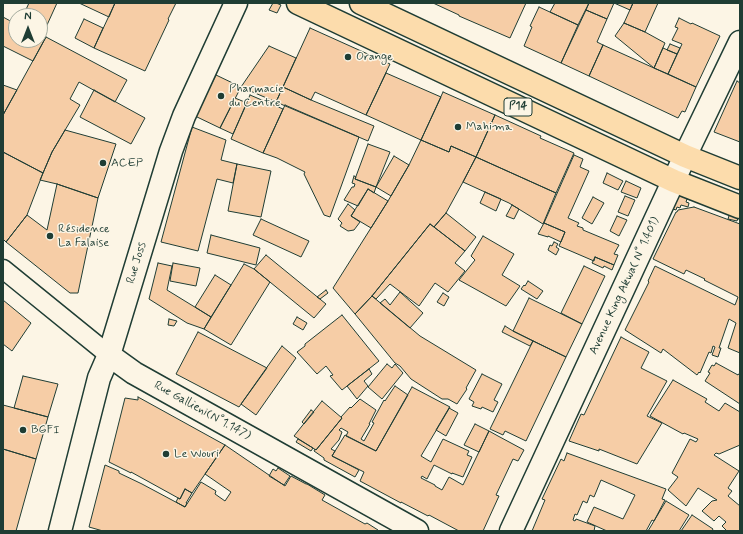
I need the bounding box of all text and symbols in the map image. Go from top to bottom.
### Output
north arrow [8,8,48,48]
text: N [24,10,32,24]
place label: Orange [356,50,393,64]
marker: Orange [343,52,353,62]
place label: Pharmacie du Centre [229,82,284,110]
marker: Pharmacie du Centre [216,91,226,101]
road number: P14 [504,98,532,116]
place label: Mahima [466,120,512,134]
marker: Mahima [453,122,463,132]
place label: ACEP [111,156,143,170]
marker: ACEP [98,158,108,168]
street label: Avenue King Akwa( N° 1.401) [587,215,663,357]
place label: Résidence La Falaise [58,222,110,250]
marker: Résidence La Falaise [45,231,55,241]
street label: Rue Joss [124,241,150,285]
street label: Rue Gallieni(N°1.147) [151,378,253,444]
place label: BGFI [31,423,59,437]
marker: BGFI [18,425,28,435]
place label: Le Wouri [174,447,219,461]
marker: Le Wouri [161,449,171,459]

